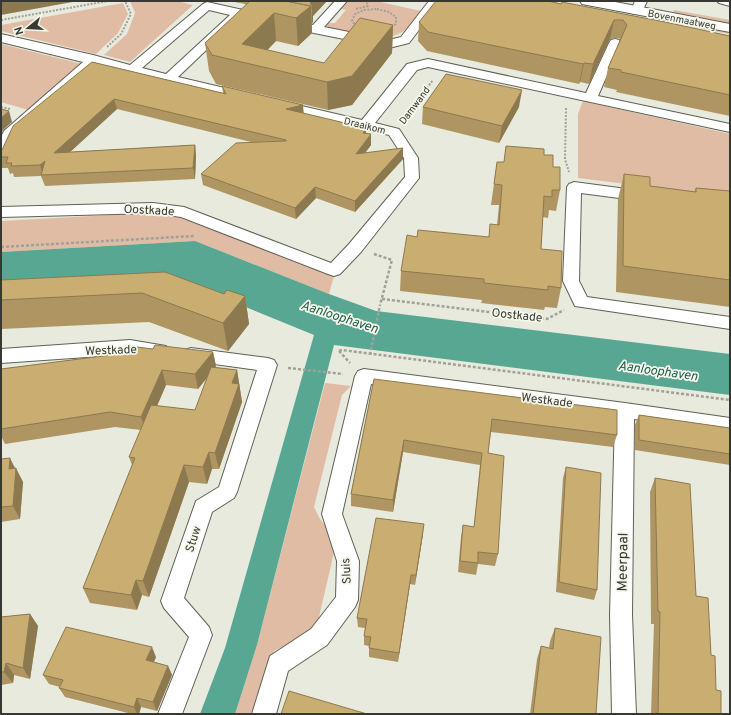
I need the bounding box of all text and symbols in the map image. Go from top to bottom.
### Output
street label: Bovenmaatweg [646,7,717,33]
north arrow [8,8,48,48]
text: N [12,25,27,37]
street label: Damwand [397,84,434,127]
street label: Draaikom [342,115,387,138]
street label: Oostkade [123,202,175,220]
water label: Aanloophaven [299,298,380,338]
street label: Oostkade [491,305,543,327]
street label: Westkade [85,342,137,360]
water label: Aanloophaven [617,358,698,385]
street label: Westkade [520,390,574,412]
street label: Stuw [182,524,206,554]
street label: Meerpaal [614,533,633,592]
street label: Sluis [338,558,356,584]

